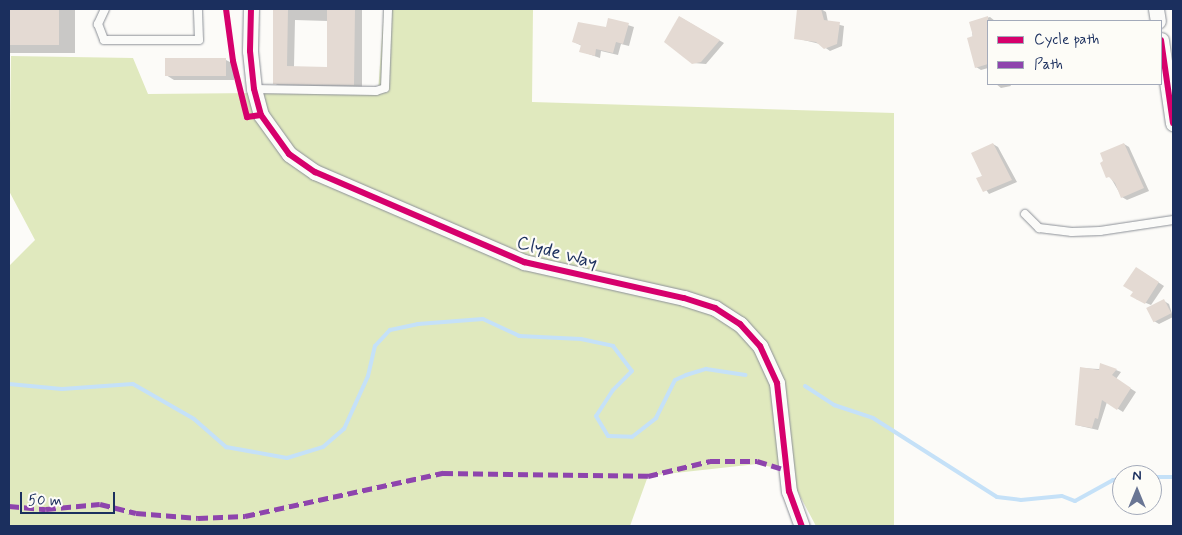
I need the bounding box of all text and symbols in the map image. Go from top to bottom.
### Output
legend [987,20,1162,85]
text: Cycle path [1034,30,1099,50]
text: Path [1034,55,1063,75]
street label: Clyde Way [512,231,602,275]
north arrow [1112,465,1162,515]
text: N [1132,467,1142,485]
scale bar [22,482,118,514]
text: 50 m [28,491,62,511]

